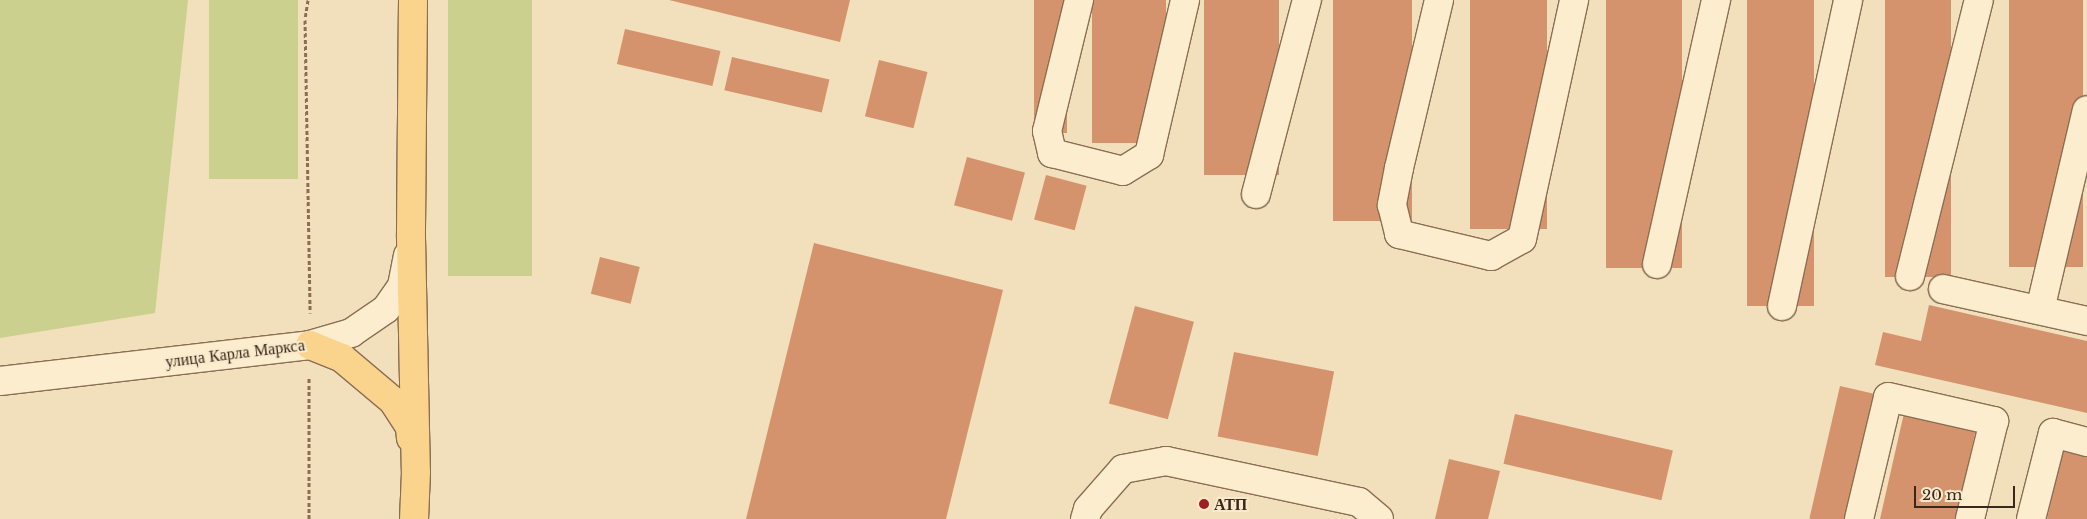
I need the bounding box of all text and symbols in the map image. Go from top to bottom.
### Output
street label: улица Карла Маркса [164,335,306,371]
scale bar [1917,476,2018,508]
text: 20 m [1922,485,1962,504]
place label: АТП [1214,494,1247,514]
marker: АТП [1198,498,1210,510]

